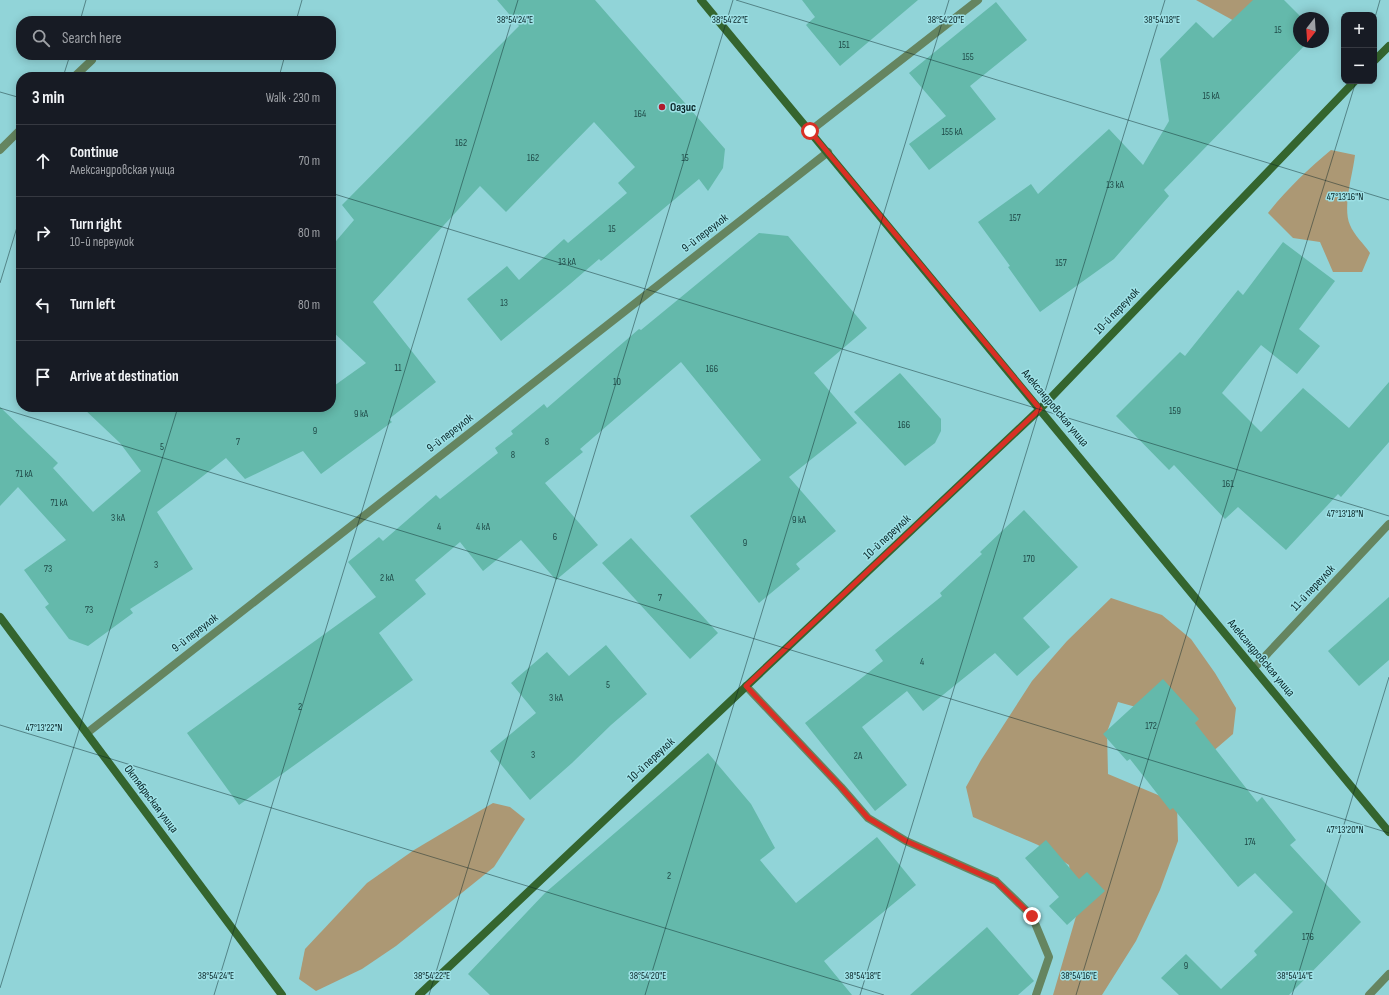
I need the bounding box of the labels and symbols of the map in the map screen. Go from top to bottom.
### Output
north arrow [1293,12,1329,48]
text: 38°54'24"E [497,14,533,26]
text: 38°54'22"E [712,14,748,26]
text: 38°54'20"E [928,14,964,26]
text: 38°54'18"E [1144,14,1180,26]
house number: 15 [1274,24,1282,36]
house number: 151 [838,39,850,51]
house number: 155 [962,51,974,63]
house number: 15 кА [1202,90,1220,102]
place label: Оазис [670,100,696,115]
marker: Оазис [657,102,667,112]
house number: 164 [634,108,646,120]
route start [801,122,819,140]
house number: 155 кА [941,126,963,138]
house number: 162 [455,137,467,149]
house number: 162 [527,152,539,164]
house number: 15 [681,152,689,164]
house number: 13 кА [1106,179,1124,191]
text: 47°13'16"N [1327,191,1363,203]
street label: 9-й переулок [679,210,732,256]
house number: 157 [1009,212,1021,224]
house number: 15 [608,223,616,235]
house number: 13 кА [558,256,576,268]
house number: 157 [1055,257,1067,269]
street label: 10-й переулок [1091,284,1143,337]
house number: 13 [500,297,508,309]
house number: 11 [395,362,402,374]
house number: 166 [706,363,718,375]
street label: Александровская улица [1017,365,1092,450]
house number: 10 [613,376,621,388]
house number: 159 [1169,405,1181,417]
house number: 9 кА [354,408,369,420]
street label: 9-й переулок [424,410,477,456]
house number: 166 [898,419,910,431]
house number: 9 [313,425,317,437]
house number: 7 [236,436,240,448]
house number: 8 [545,436,549,448]
house number: 5 [160,441,164,453]
house number: 8 [511,449,515,461]
house number: 71 кА [15,468,33,480]
house number: 161 [1222,478,1234,490]
house number: 71 кА [50,497,68,509]
text: 47°13'18"N [1327,508,1363,520]
street label: 10-й переулок [860,511,914,563]
house number: 3 кА [111,512,126,524]
house number: 9 кА [792,514,807,526]
house number: 4 [437,521,441,533]
house number: 4 кА [476,521,491,533]
house number: 6 [553,531,557,543]
house number: 9 [743,537,747,549]
house number: 170 [1023,553,1035,565]
house number: 3 [154,559,158,571]
street label: 11-й переулок [1288,561,1339,614]
house number: 73 [44,563,52,575]
house number: 2 кА [380,572,395,584]
house number: 7 [658,592,662,604]
house number: 73 [85,604,93,616]
street label: 9-й переулок [169,610,222,656]
street label: Александровская улица [1223,615,1298,700]
house number: 4 [920,656,924,668]
house number: 5 [606,679,610,691]
house number: 3 кА [549,692,564,704]
house number: 2 [298,701,302,713]
house number: 172 [1145,720,1157,732]
text: 47°13'22"N [26,722,62,734]
street label: 10-й переулок [624,734,678,786]
house number: 3 [531,749,535,761]
house number: 2А [854,750,863,762]
street label: Октябрьская улица [121,762,182,836]
text: 47°13'20"N [1326,824,1364,836]
house number: 174 [1244,836,1256,848]
house number: 2 [667,870,671,882]
route end [1023,907,1041,925]
house number: 176 [1302,931,1314,943]
house number: 9 [1184,960,1188,972]
text: 38°54'24"E [198,970,234,982]
text: 38°54'22"E [414,970,450,982]
text: 38°54'20"E [630,970,666,982]
text: 38°54'18"E [845,970,881,982]
text: 38°54'16"E [1061,970,1097,982]
text: 38°54'14"E [1277,970,1313,982]

